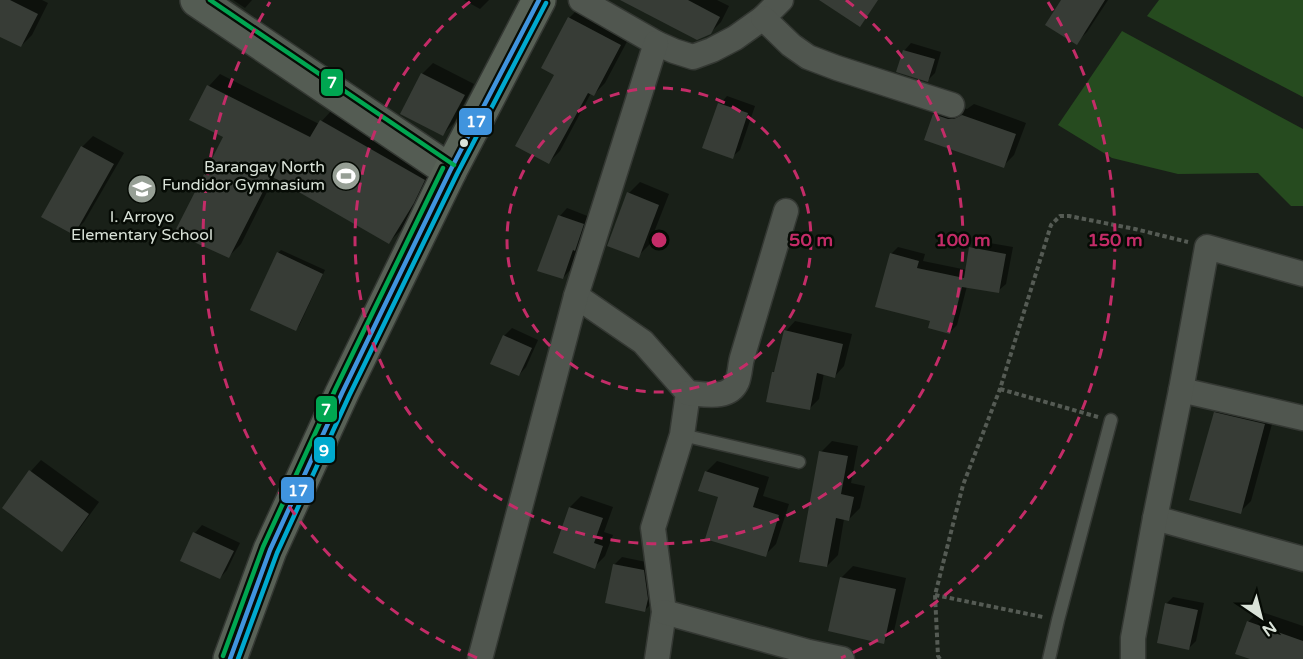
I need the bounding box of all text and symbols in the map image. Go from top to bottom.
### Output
line badge: 7 [320,68,344,97]
text: 7 [327,73,337,93]
line badge: 17 [458,107,493,136]
text: 17 [466,112,486,132]
unlabelled marker [458,137,470,149]
place label: Barangay North Fundidor Gymnasium [162,157,325,195]
sports icon: Barangay North Fundidor Gymnasium [330,160,362,192]
school or university icon: I. Arroyo Elementary School [126,173,158,205]
place label: I. Arroyo Elementary School [71,207,213,245]
text: 50 m [789,229,833,251]
text: 100 m [935,229,991,251]
text: 150 m [1087,229,1143,251]
centre of rings [649,230,669,250]
line badge: 7 [315,395,338,423]
text: 7 [321,400,331,420]
line badge: 9 [313,436,336,464]
text: 9 [319,441,329,461]
line badge: 17 [280,476,315,504]
text: 17 [288,481,308,501]
north arrow [1231,587,1291,647]
text: N [1258,617,1280,640]

